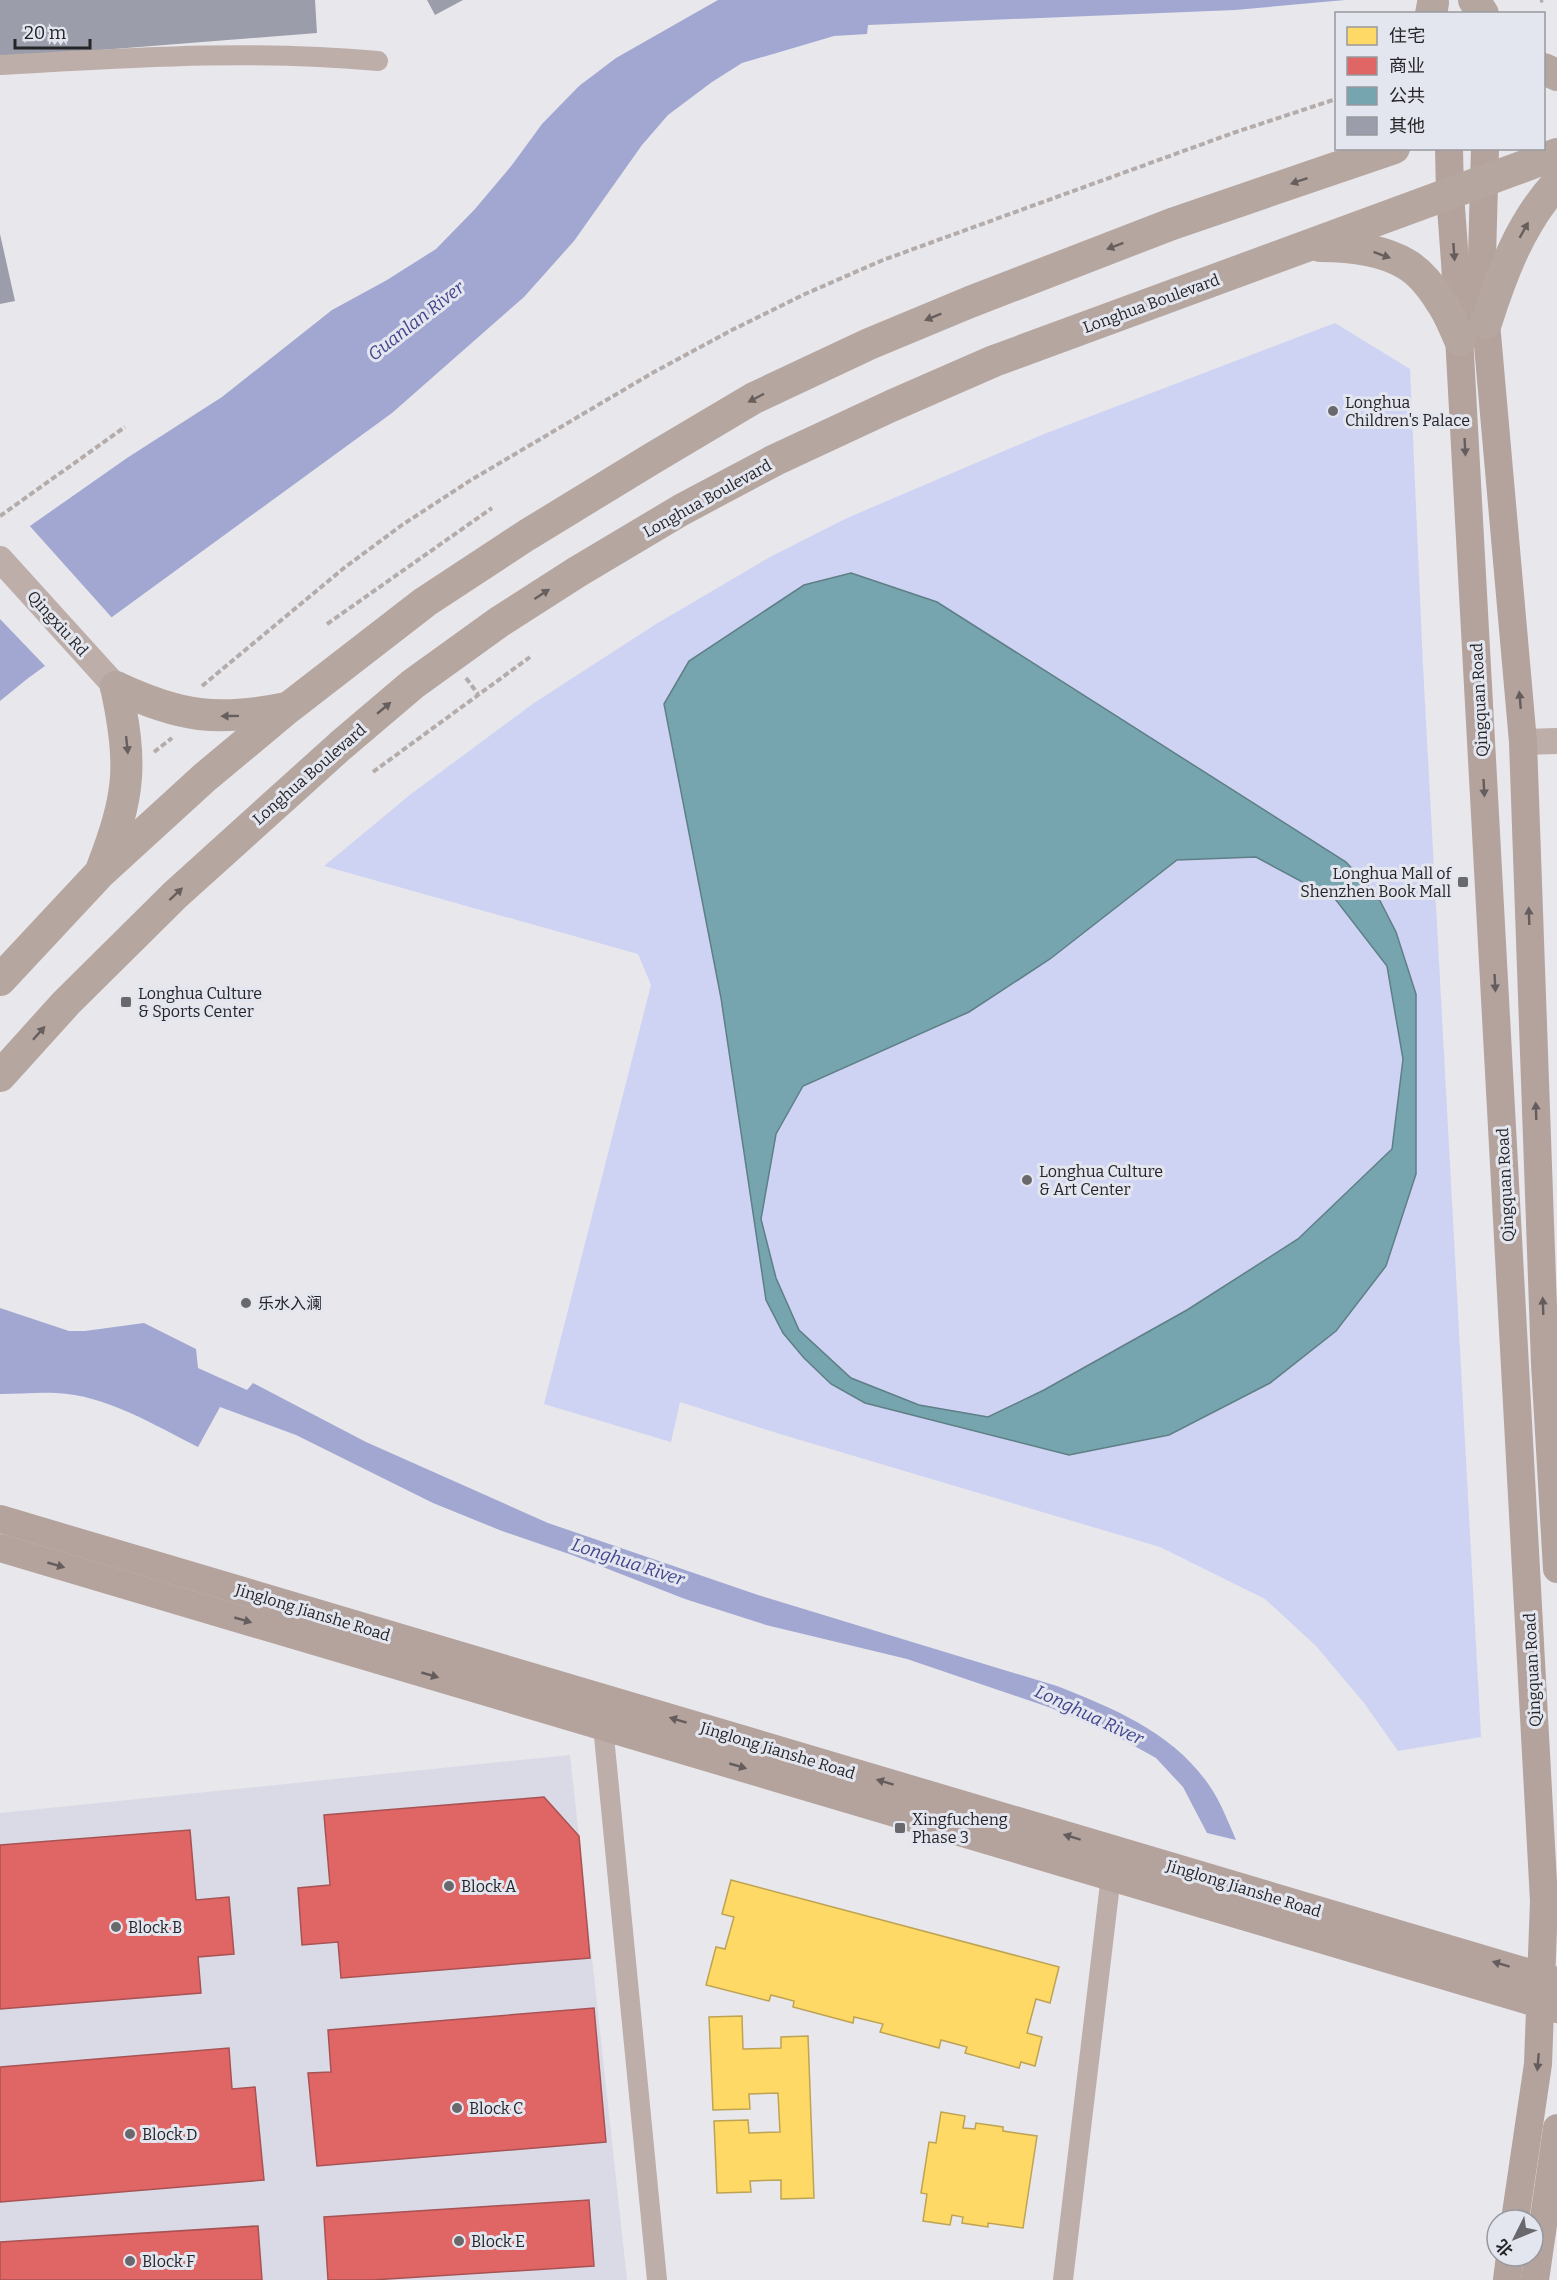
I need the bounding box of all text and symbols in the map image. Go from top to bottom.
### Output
scale bar [15,12,90,50]
legend [1335,12,1545,150]
text: 20 m [24,22,66,44]
text: 住宅 [1389,25,1425,47]
text: 商业 [1389,55,1425,77]
text: 公共 [1389,85,1425,107]
text: 其他 [1389,115,1425,137]
one-way arrow [1290,177,1308,187]
one-way arrow [1519,222,1529,239]
one-way arrow [1106,242,1124,252]
one-way arrow [1450,243,1459,262]
one-way arrow [1373,250,1391,260]
street label: Longhua Boulevard [1080,270,1222,337]
water label: Guanlan River [364,276,469,365]
one-way arrow [924,312,942,322]
one-way arrow [747,393,764,403]
place label: Longhua Children's Palace [1345,393,1470,430]
marker: Longhua Children's Palace [1326,404,1340,418]
one-way arrow [1461,437,1470,456]
street label: Longhua Boulevard [640,455,775,542]
street label: Qingxiu Rd [23,587,92,660]
one-way arrow [534,589,550,600]
street label: Qingquan Road [1467,642,1492,758]
one-way arrow [1515,690,1524,709]
one-way arrow [376,702,392,715]
one-way arrow [220,711,239,721]
street label: Longhua Boulevard [249,720,370,829]
one-way arrow [122,736,132,755]
one-way arrow [1479,779,1488,798]
place label: Longhua Mall of Shenzhen Book Mall [1300,864,1452,901]
marker: Longhua Mall of Shenzhen Book Mall [1456,875,1470,889]
one-way arrow [169,887,184,901]
one-way arrow [1525,906,1534,925]
one-way arrow [1490,973,1499,992]
place label: Longhua Culture & Sports Center [138,984,262,1021]
marker: Longhua Culture & Sports Center [119,995,133,1009]
one-way arrow [32,1026,45,1041]
one-way arrow [1532,1101,1541,1120]
street label: Qingquan Road [1493,1127,1518,1243]
place label: Longhua Culture & Art Center [1039,1162,1163,1199]
marker: Longhua Culture & Art Center [1020,1173,1034,1187]
place label: 乐水入澜 [258,1294,322,1313]
marker: 乐水入澜 [239,1296,253,1310]
one-way arrow [1539,1296,1548,1315]
water label: Longhua River [569,1533,688,1591]
one-way arrow [47,1561,65,1570]
street label: Jinglong Jianshe Road [232,1580,393,1645]
street label: Qingquan Road [1520,1612,1545,1728]
one-way arrow [234,1616,252,1625]
one-way arrow [421,1671,439,1680]
water label: Longhua River [1031,1680,1147,1750]
one-way arrow [669,1715,687,1724]
street label: Jinglong Jianshe Road [697,1718,858,1783]
one-way arrow [729,1762,747,1771]
one-way arrow [876,1777,894,1786]
place label: Xingfucheng Phase 3 [912,1810,1008,1847]
marker: Xingfucheng Phase 3 [893,1821,907,1835]
one-way arrow [1063,1832,1081,1841]
street label: Jinglong Jianshe Road [1163,1856,1324,1921]
place label: Block A [461,1877,517,1896]
marker: Block A [442,1879,456,1893]
place label: Block B [128,1918,182,1937]
marker: Block B [109,1920,123,1934]
one-way arrow [1492,1959,1510,1968]
one-way arrow [1533,2053,1543,2072]
place label: Block C [469,2099,523,2118]
marker: Block C [450,2101,464,2115]
place label: Block D [142,2125,198,2144]
marker: Block D [123,2127,137,2141]
north arrow [1485,2208,1545,2268]
place label: Block E [471,2232,525,2251]
marker: Block E [452,2234,466,2248]
text: 北 [1492,2236,1517,2260]
place label: Block F [142,2252,195,2271]
marker: Block F [123,2254,137,2268]

